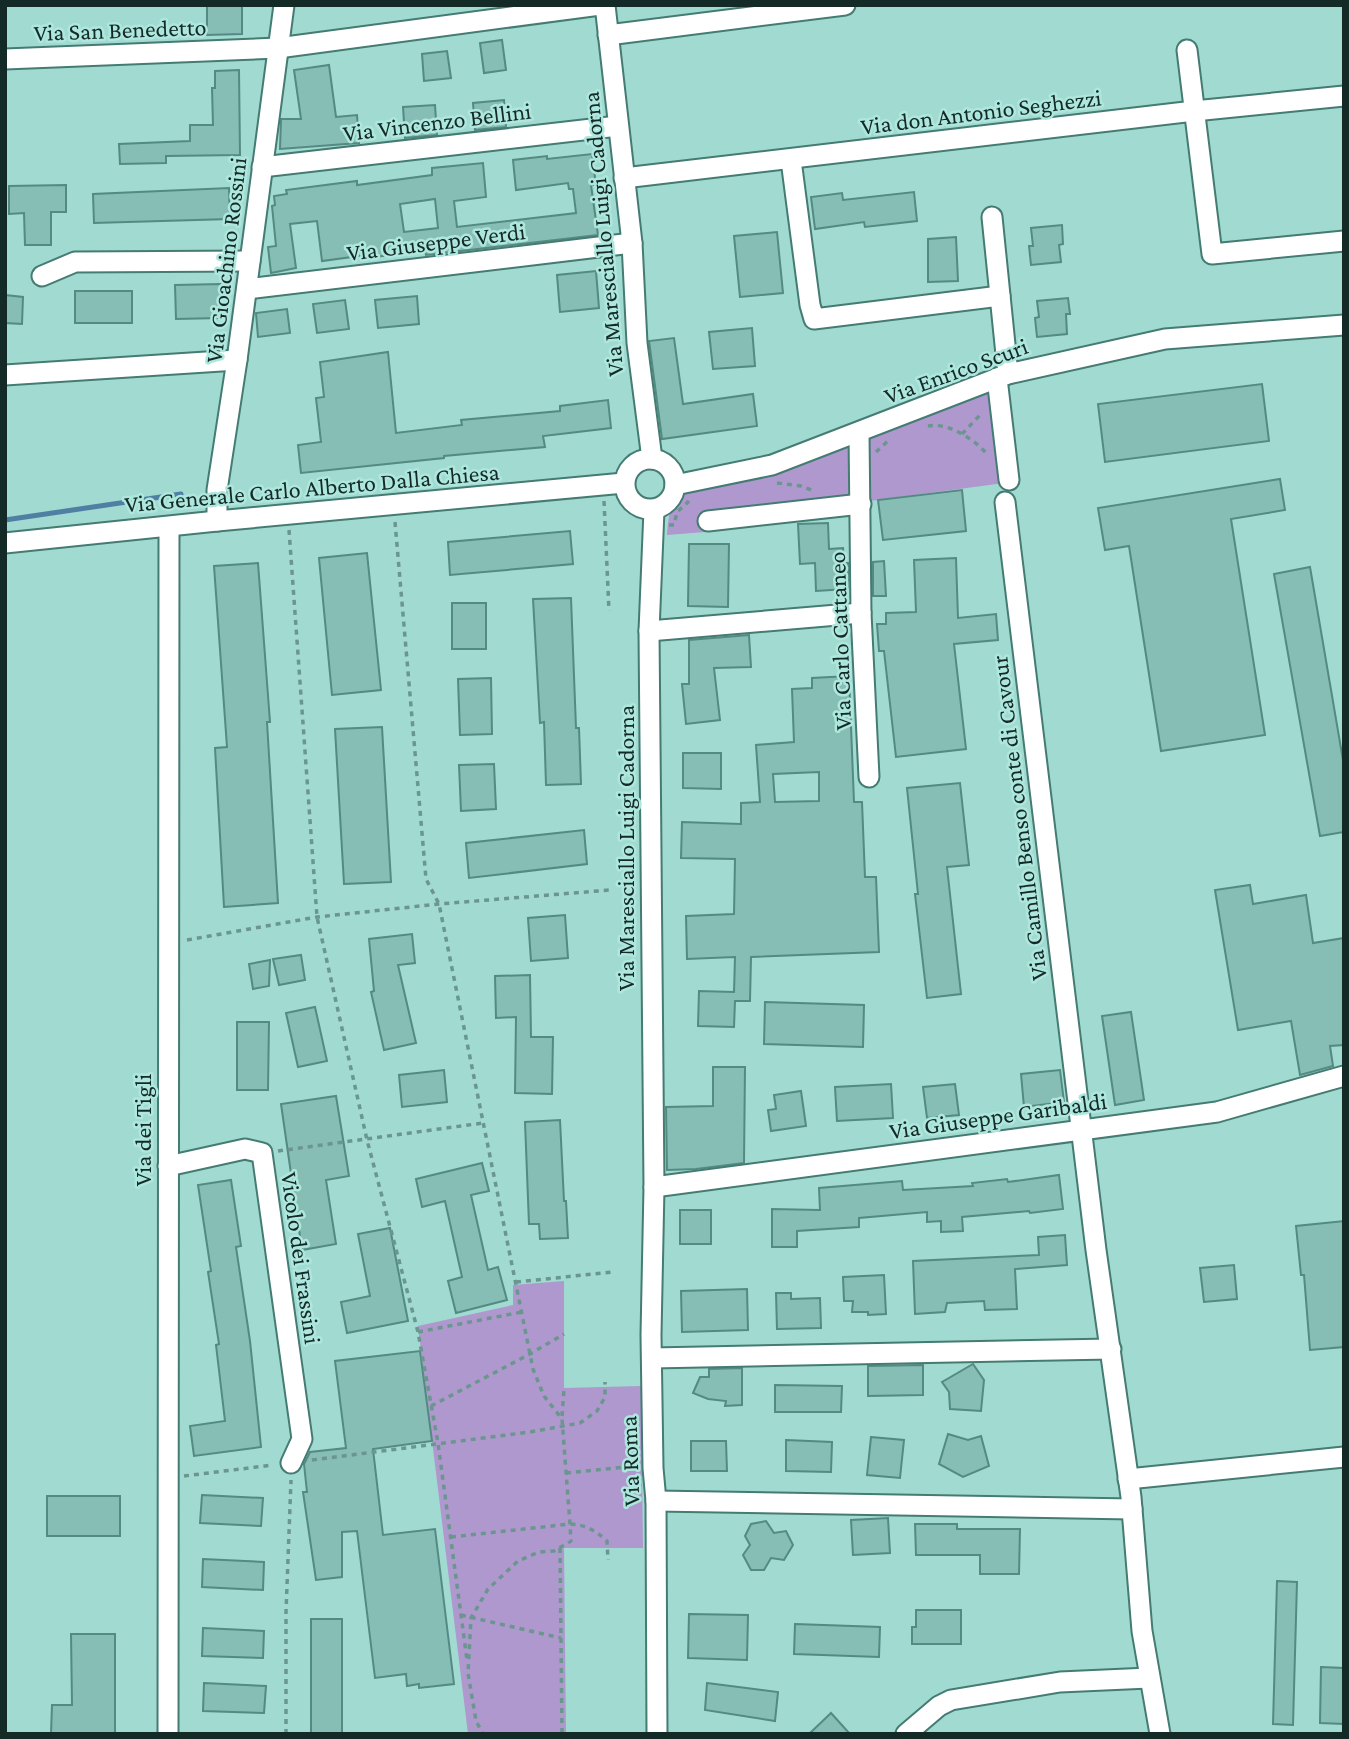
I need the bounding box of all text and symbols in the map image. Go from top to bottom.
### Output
street label: Via San Benedetto [33,13,207,46]
street label: Via don Antonio Seghezzi [859,83,1103,140]
street label: Via Maresciallo Luigi Cadorna [577,90,628,378]
street label: Via Vincenzo Bellini [341,97,533,146]
street label: Via Gioachino Rossini [199,155,252,364]
street label: Via Giuseppe Verdi [345,217,527,266]
street label: Via Enrico Scuri [880,332,1031,409]
street label: Via Generale Carlo Alberto Dalla Chiesa [123,458,501,517]
street label: Via Carlo Cattaneo [823,551,856,731]
street label: Via Camillo Benso conte di Cavour [985,654,1052,982]
street label: Via Maresciallo Luigi Cadorna [612,705,639,991]
street label: Via dei Tigli [129,1074,156,1186]
street label: Via Giuseppe Garibaldi [887,1087,1108,1144]
street label: Vicolo dei Frassini [276,1170,327,1346]
street label: Via Roma [614,1415,645,1507]

